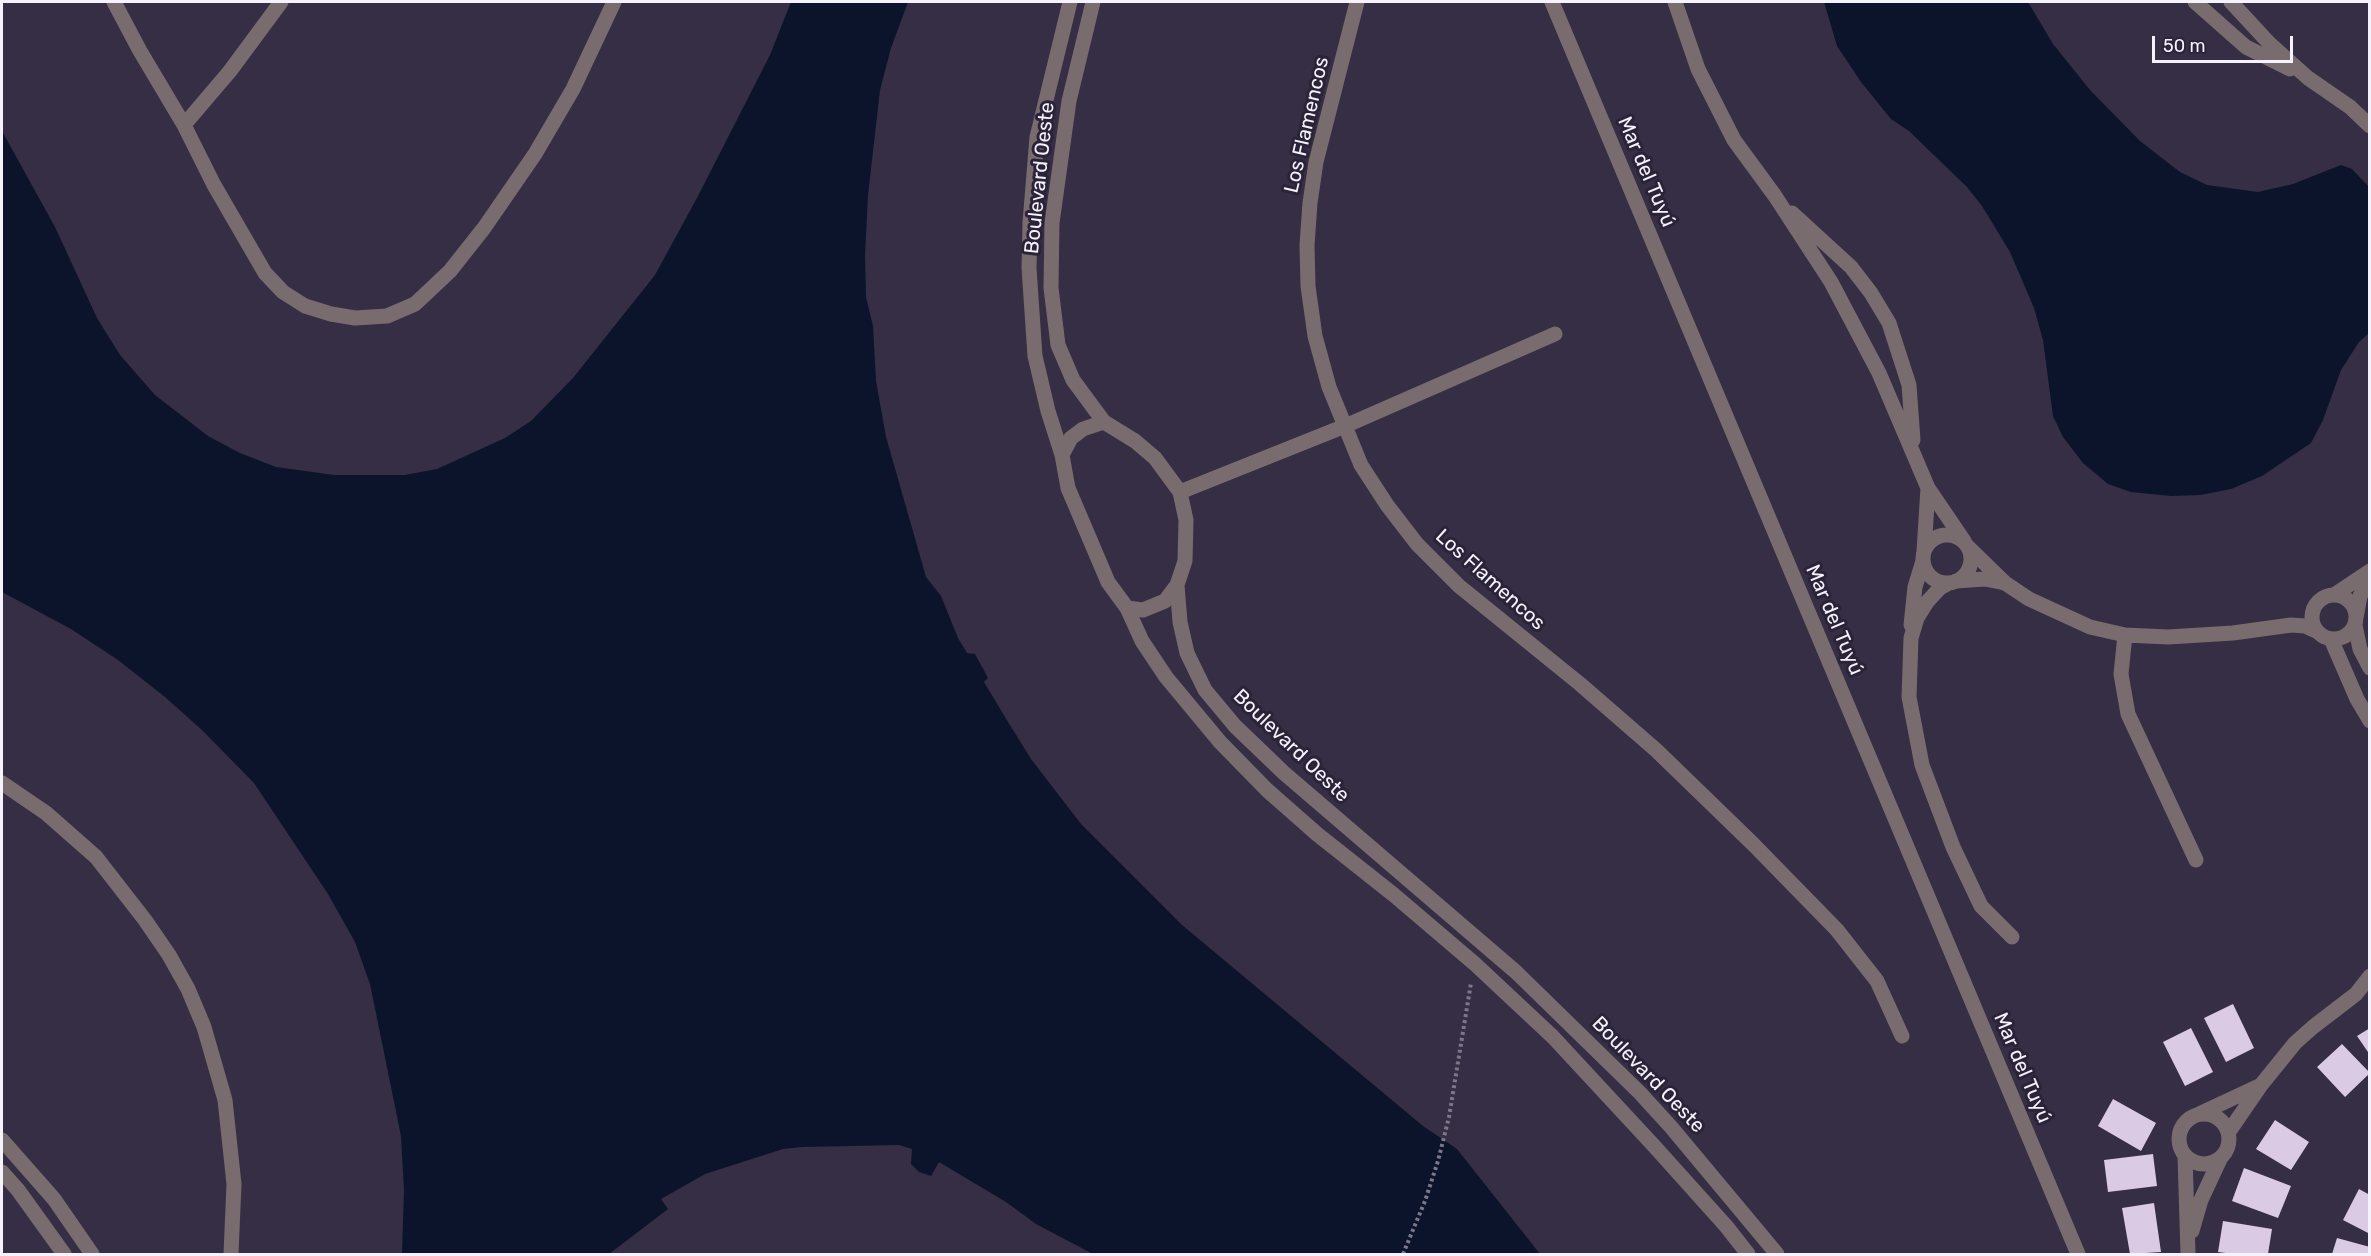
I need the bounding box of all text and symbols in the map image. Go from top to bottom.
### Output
scale bar [2155,24,2296,62]
text: 50 m [2163,35,2206,57]
street label: Los Flamencos [1280,55,1334,195]
street label: Boulevard Oeste [1020,101,1060,255]
street label: Mar del Tuyú [1612,113,1680,231]
street label: Los Flamencos [1430,525,1550,635]
street label: Mar del Tuyú [1800,561,1868,679]
street label: Boulevard Oeste [1228,684,1354,808]
street label: Mar del Tuyú [1988,1009,2056,1127]
street label: Boulevard Oeste [1586,1012,1710,1138]

